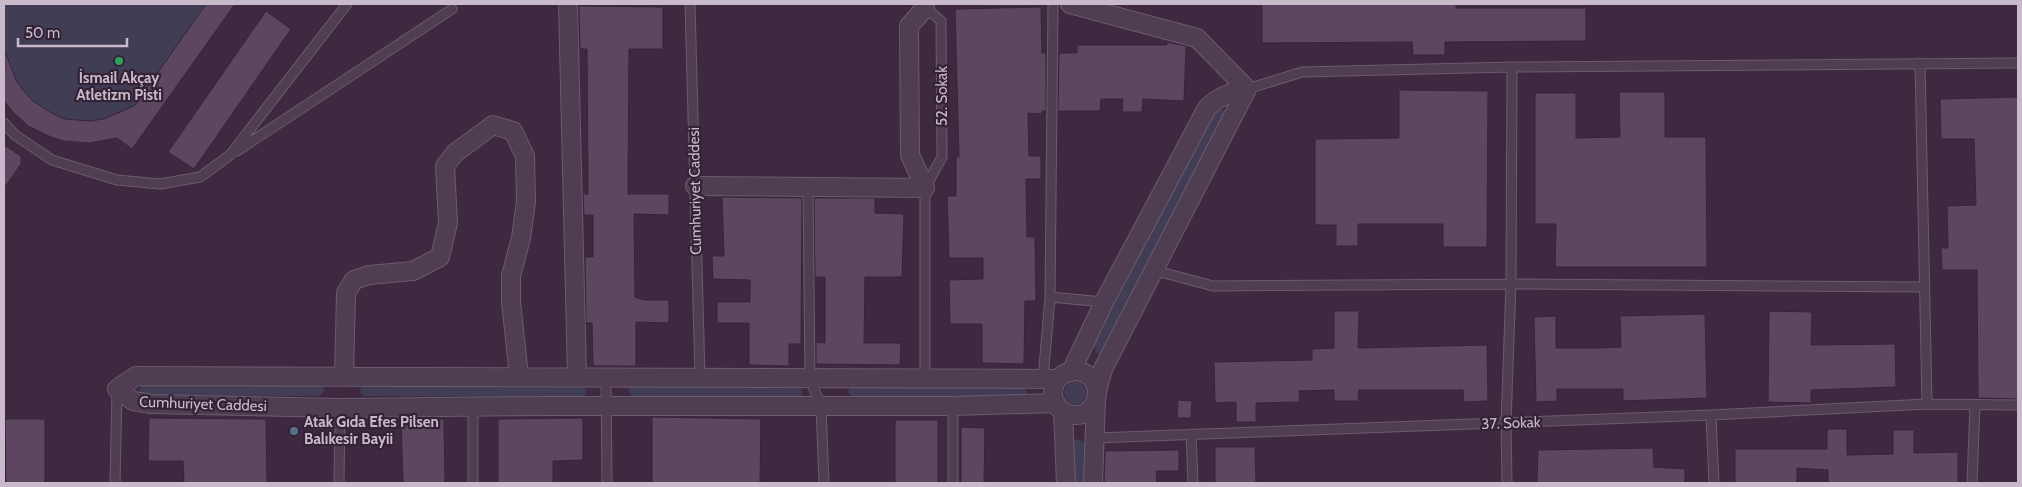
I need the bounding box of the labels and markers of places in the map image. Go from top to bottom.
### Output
marker: İsmail Akçay Atletizm Pisti [113,55,125,67]
place label: İsmail Akçay Atletizm Pisti [76,69,162,104]
place label: Atak Gıda Efes Pilsen Balıkesir Bayii [304,413,439,448]
marker: Atak Gıda Efes Pilsen Balıkesir Bayii [288,425,300,437]

